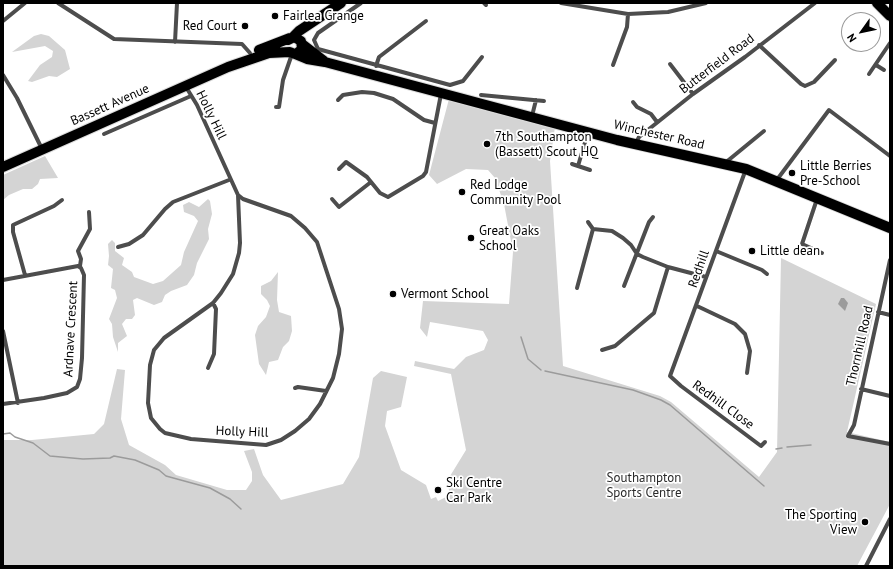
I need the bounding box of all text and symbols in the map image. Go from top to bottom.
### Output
place label: Fairlea Grange [283,8,364,24]
marker: Fairlea Grange [270,11,280,21]
north arrow [841,12,881,52]
place label: Red Court [183,18,237,34]
marker: Red Court [240,21,250,31]
street label: Butterfield Road [676,31,758,97]
text: N [844,31,860,45]
street label: Bassett Avenue [68,81,152,129]
street label: Holly Hill [192,88,230,142]
street label: Winchester Road [612,117,706,153]
place label: 7th Southampton (Bassett) Scout HQ [495,129,598,160]
marker: 7th Southampton (Bassett) Scout HQ [482,139,492,149]
place label: Little Berries Pre-School [800,158,871,189]
marker: Little Berries Pre-School [787,168,797,178]
place label: Red Lodge Community Pool [470,177,561,208]
marker: Red Lodge Community Pool [457,187,467,197]
place label: Great Oaks School [479,223,539,254]
marker: Great Oaks School [466,233,476,243]
place label: Little dean [760,243,820,259]
marker: Little dean [747,246,757,256]
street label: Redhill [685,248,713,290]
street label: Ardnave Crescent [61,281,81,377]
place label: Vermont School [401,286,489,302]
marker: Vermont School [388,289,398,299]
street label: Thornhill Road [843,304,877,388]
street label: Redhill Close [689,377,757,433]
street label: Holly Hill [215,423,269,441]
park label: Southampton Sports Centre [606,470,682,501]
place label: Ski Centre Car Park [446,475,502,506]
marker: Ski Centre Car Park [433,485,443,495]
place label: The Sporting View [785,507,857,538]
marker: The Sporting View [860,517,870,527]

